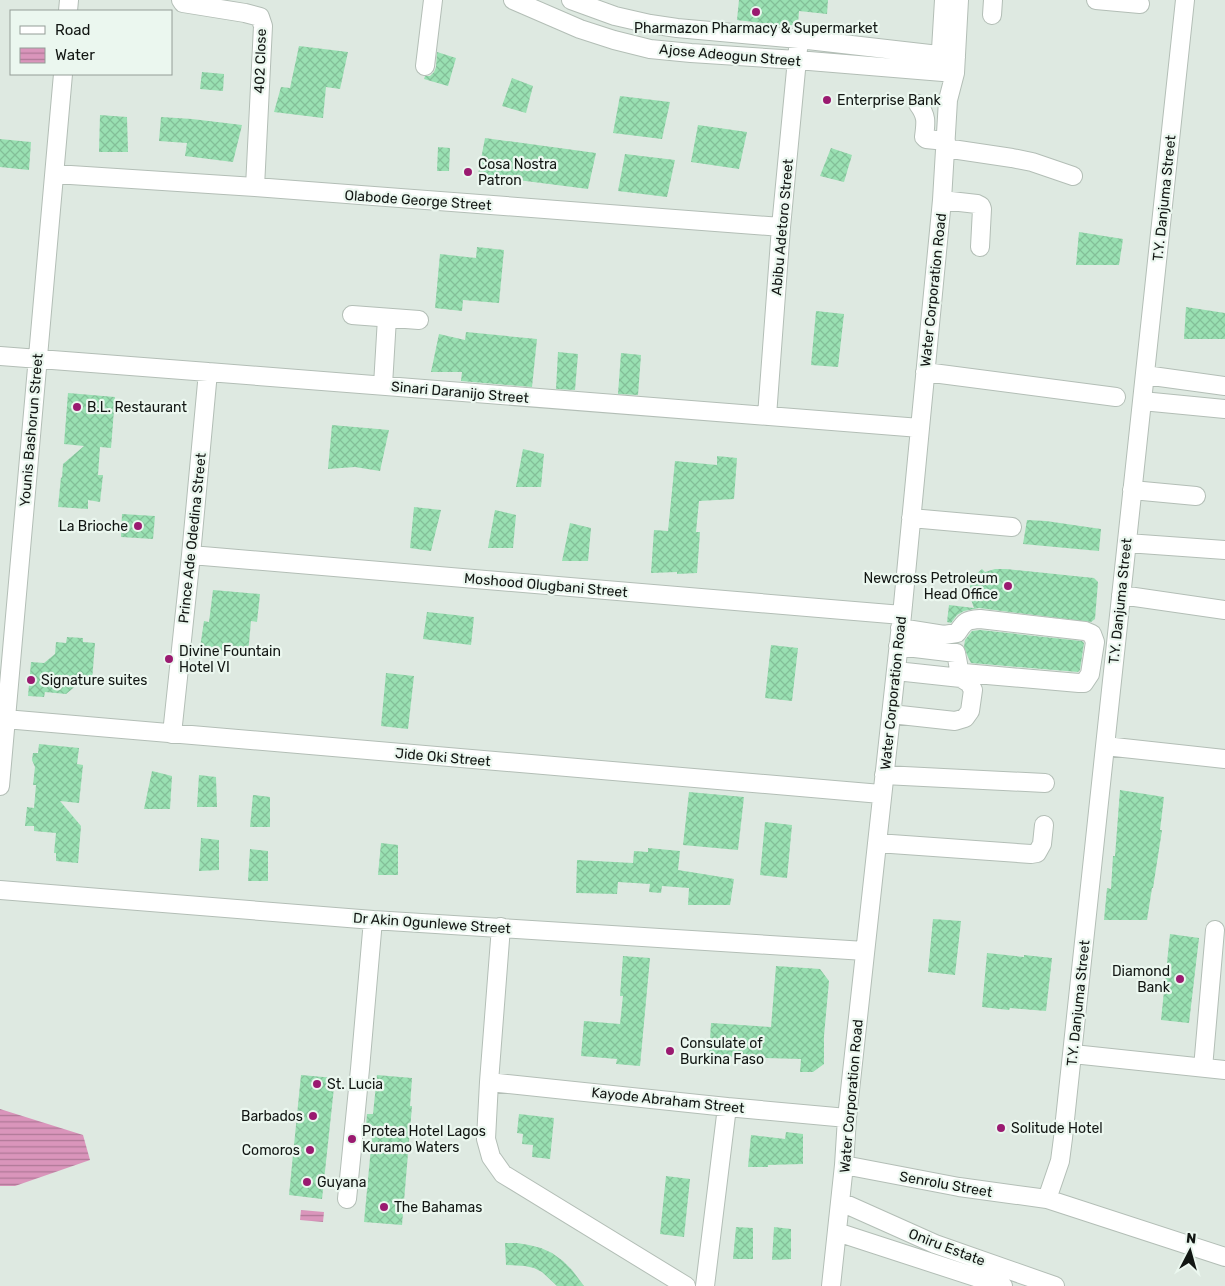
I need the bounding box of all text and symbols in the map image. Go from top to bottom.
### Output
marker: Pharmazon Pharmacy & Supermarket [750,6,762,18]
legend [10,10,172,75]
place label: Pharmazon Pharmacy & Supermarket [634,20,879,37]
text: Road [55,21,91,39]
street label: 402 Close [251,28,270,94]
street label: Ajose Adeogun Street [658,41,802,70]
text: Water [55,46,95,64]
place label: Enterprise Bank [837,92,942,109]
marker: Enterprise Bank [821,94,833,106]
street label: T.Y. Danjuma Street [1149,134,1180,262]
place label: Cosa Nostra Patron [478,156,557,189]
street label: Abibu Adetoro Street [768,158,797,296]
marker: Cosa Nostra Patron [462,166,474,178]
street label: Olabode George Street [344,187,493,214]
street label: Water Corporation Road [917,212,950,368]
street label: Younis Bashorun Street [16,352,47,507]
street label: Sinari Daranijo Street [390,378,530,407]
place label: B.L. Restaurant [87,399,187,416]
marker: B.L. Restaurant [71,401,83,413]
street label: Prince Ade Odedina Street [175,452,210,624]
place label: La Brioche [59,518,128,535]
marker: La Brioche [132,520,144,532]
street label: T.Y. Danjuma Street [1105,537,1136,665]
street label: Moshood Olugbani Street [463,570,629,601]
place label: Newcross Petroleum Head Office [863,570,998,603]
marker: Newcross Petroleum Head Office [1002,580,1014,592]
street label: Water Corporation Road [877,615,910,771]
place label: Divine Fountain Hotel VI [179,643,281,676]
marker: Divine Fountain Hotel VI [163,653,175,665]
place label: Signature suites [41,672,147,689]
marker: Signature suites [25,674,37,686]
street label: Jide Oki Street [394,745,492,770]
street label: Dr Akin Ogunlewe Street [352,910,512,938]
street label: T.Y. Danjuma Street [1063,939,1094,1067]
place label: Diamond Bank [1112,963,1171,996]
marker: Diamond Bank [1174,973,1186,985]
street label: Water Corporation Road [836,1018,867,1174]
place label: Consulate of Burkina Faso [680,1035,764,1068]
marker: Consulate of Burkina Faso [664,1045,676,1057]
place label: St. Lucia [327,1076,383,1093]
marker: St. Lucia [311,1078,323,1090]
street label: Kayode Abraham Street [591,1084,746,1117]
place label: Barbados [241,1108,303,1125]
marker: Barbados [307,1110,319,1122]
place label: Solitude Hotel [1011,1120,1103,1137]
marker: Solitude Hotel [995,1122,1007,1134]
place label: Protea Hotel Lagos Kuramo Waters [362,1123,486,1156]
marker: Protea Hotel Lagos Kuramo Waters [346,1133,358,1145]
place label: Comoros [242,1142,300,1159]
marker: Comoros [304,1144,316,1156]
street label: Senrolu Street [898,1168,994,1201]
place label: Guyana [317,1174,366,1191]
marker: Guyana [301,1176,313,1188]
place label: The Bahamas [394,1199,482,1216]
marker: The Bahamas [378,1201,390,1213]
street label: Oniru Estate [906,1225,988,1270]
north arrow [1165,1226,1215,1276]
text: N [1185,1230,1197,1248]

